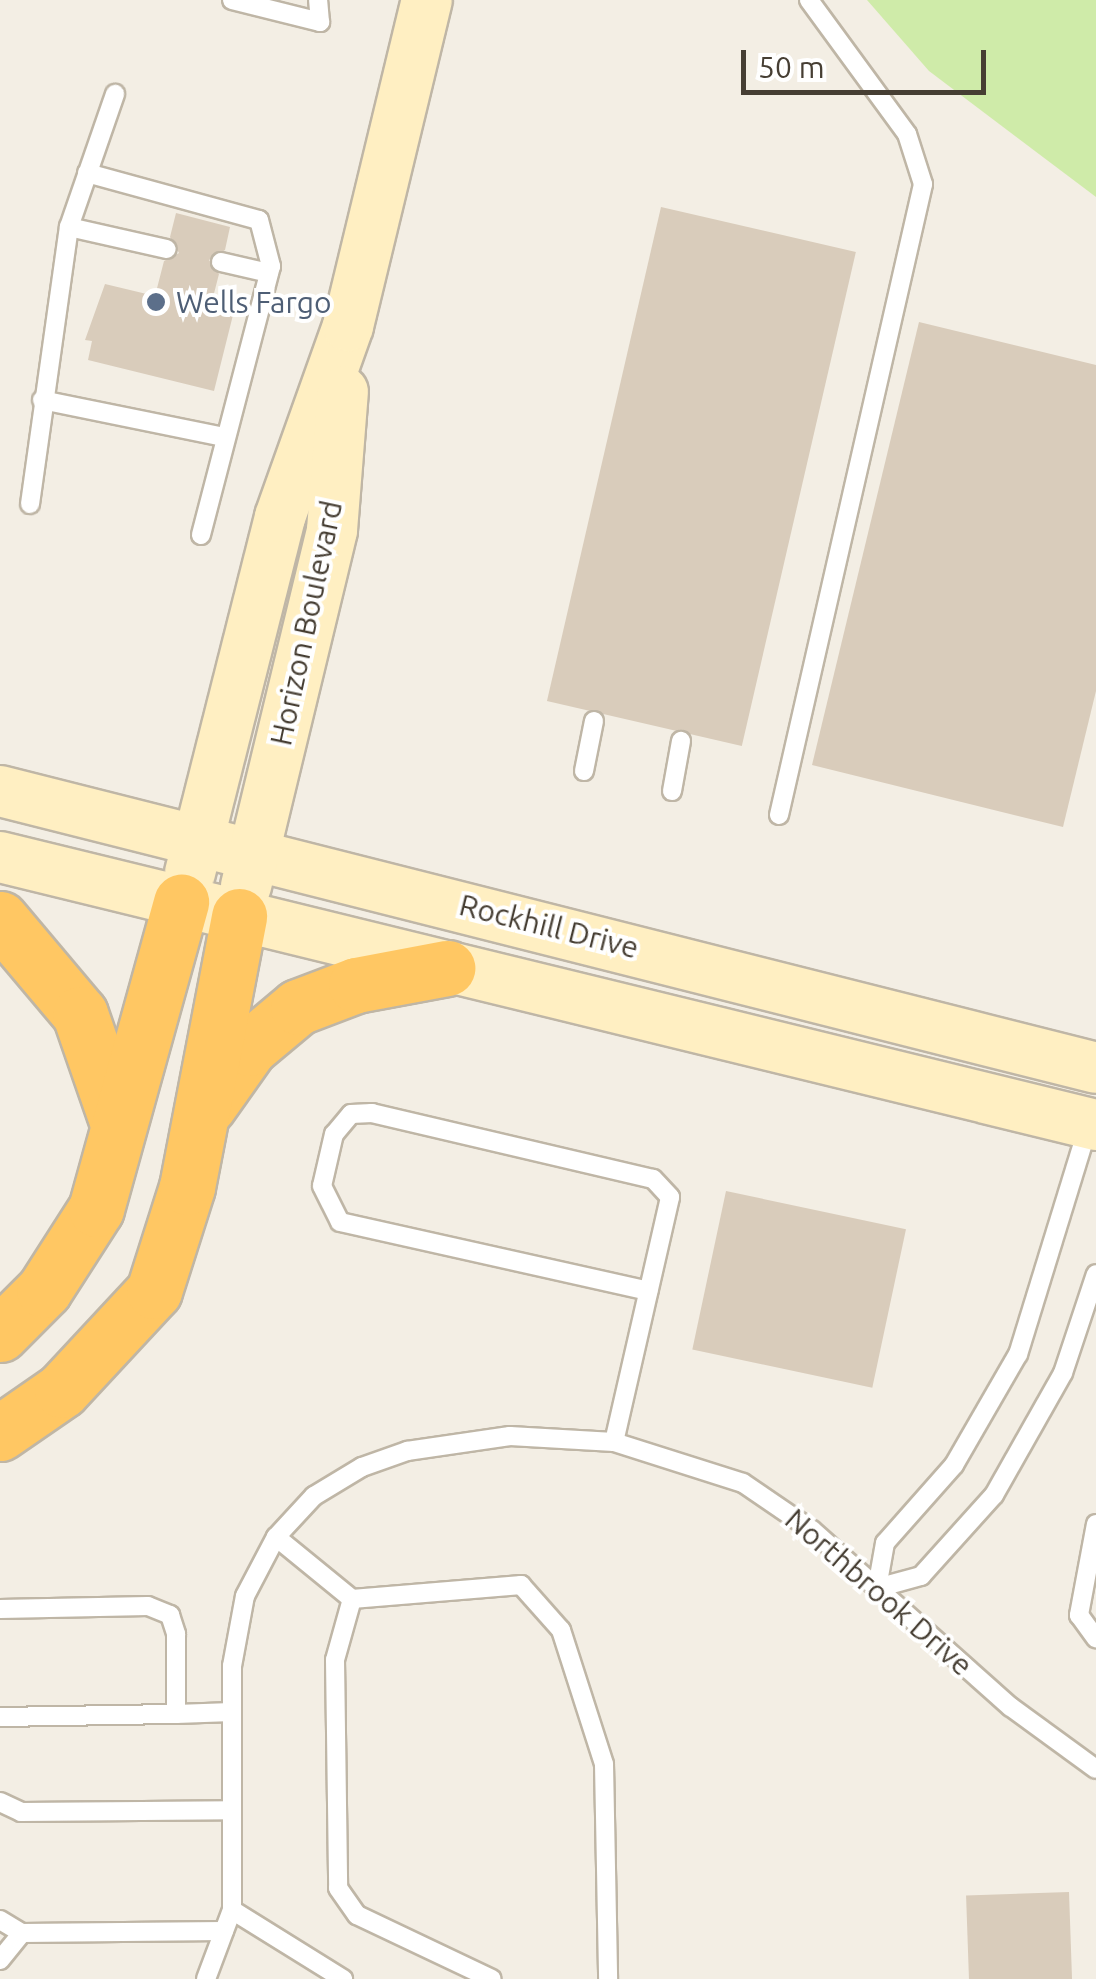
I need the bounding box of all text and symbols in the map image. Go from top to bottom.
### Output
scale bar [746,30,991,92]
text: 50 m [758,50,825,84]
place label: Wells Fargo [176,284,332,320]
marker: Wells Fargo [145,291,167,313]
street label: Horizon Boulevard [262,497,350,749]
street label: Rockhill Drive [456,886,642,966]
street label: Northbrook Drive [778,1501,980,1683]

